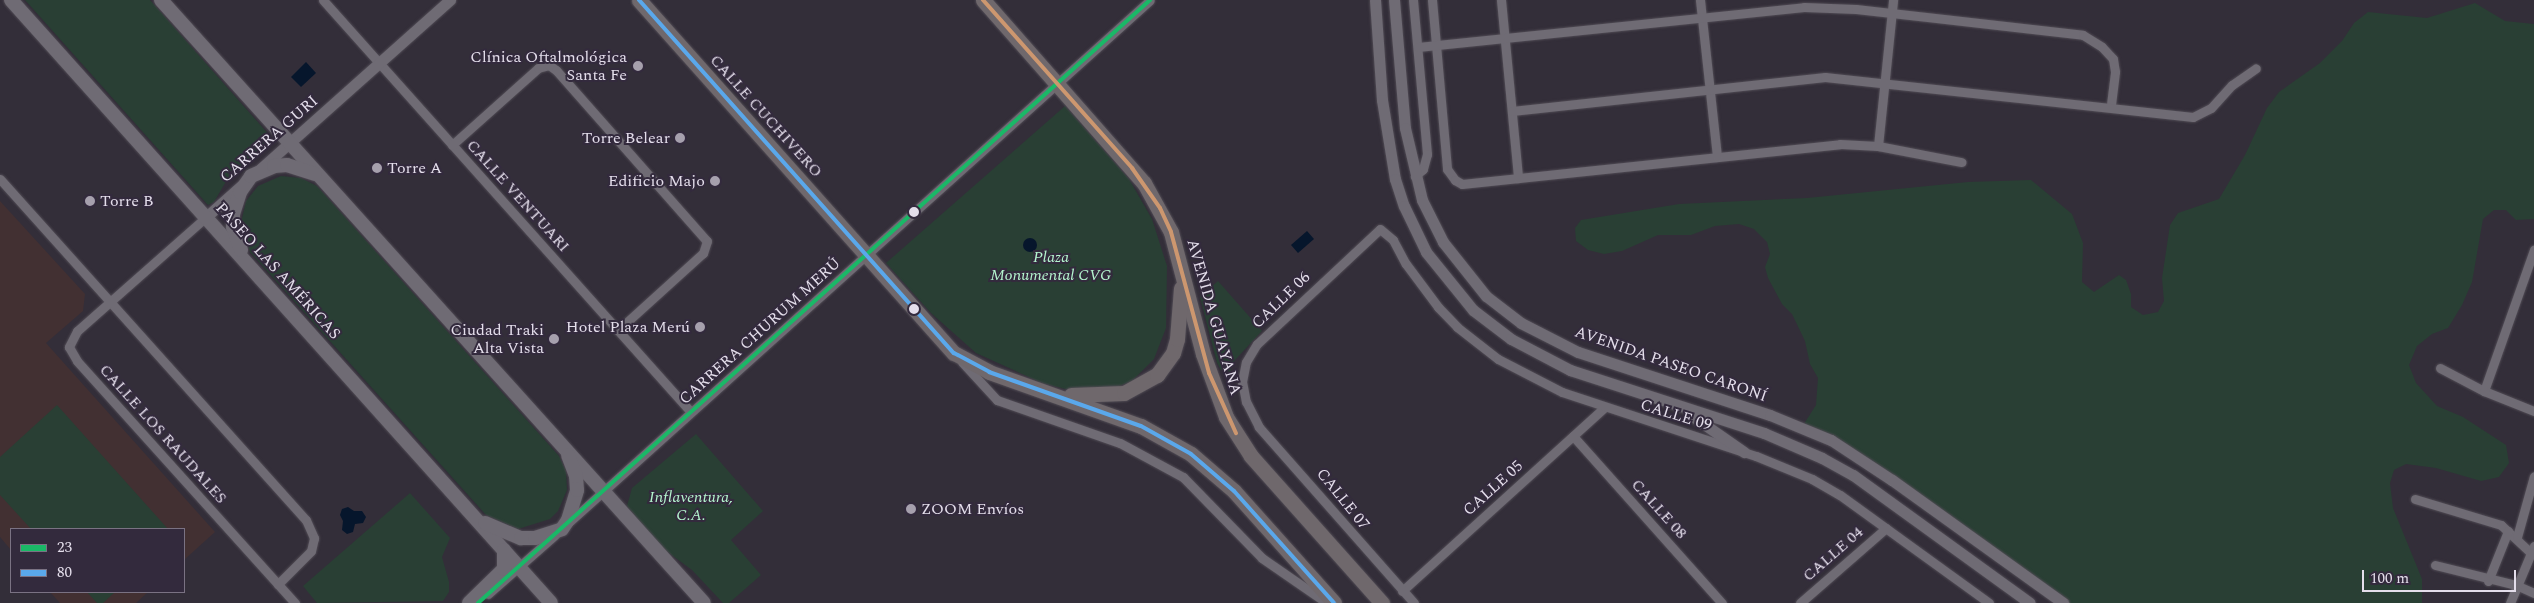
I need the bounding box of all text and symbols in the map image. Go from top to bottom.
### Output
place label: Clínica Oftalmológica Santa Fe [470,47,627,85]
street label: CALLE CUCHIVERO [706,51,826,181]
marker: Clínica Oftalmológica Santa Fe [631,59,645,73]
street label: CARRERA GURI [216,91,322,187]
place label: Torre Belear [582,128,670,148]
marker: Torre Belear [674,132,686,144]
street label: CALLE VENTUARI [462,136,574,256]
place label: Torre A [387,158,442,178]
marker: Torre A [371,162,383,174]
place label: Edificio Majo [608,171,705,191]
marker: Edificio Majo [709,175,721,187]
place label: Torre B [100,191,154,211]
marker: Torre B [84,195,96,207]
street label: PASEO LAS AMÉRICAS [212,199,344,343]
unlabelled marker [909,207,919,217]
street label: AVENIDA GUAYANA [1183,237,1245,397]
park label: Plaza Monumental CVG [990,247,1112,285]
street label: CARRERA CHURUM MERÚ [675,253,845,409]
street label: CALLE 06 [1248,268,1314,332]
unlabelled marker [909,304,919,314]
place label: Hotel Plaza Merú [566,317,690,337]
place label: Ciudad Traki Alta Vista [451,320,544,358]
marker: Hotel Plaza Merú [694,321,706,333]
street label: AVENIDA PASEO CARONÍ [1572,322,1770,406]
marker: Ciudad Traki Alta Vista [548,333,560,345]
street label: CALLE LOS RAUDALES [95,360,231,508]
street label: CALLE 09 [1638,395,1714,435]
street label: CALLE 05 [1459,456,1527,520]
street label: CALLE 07 [1312,464,1374,534]
street label: CALLE 08 [1627,475,1691,543]
park label: Inflaventura, C.A. [649,487,733,525]
place label: ZOOM Envíos [921,499,1024,519]
marker: ZOOM Envíos [905,503,917,515]
street label: CALLE 04 [1799,523,1867,585]
legend [10,528,185,593]
text: 23 [57,536,72,559]
scale bar [2364,560,2518,592]
text: 80 [57,561,72,584]
text: 100 m [2370,567,2409,590]

